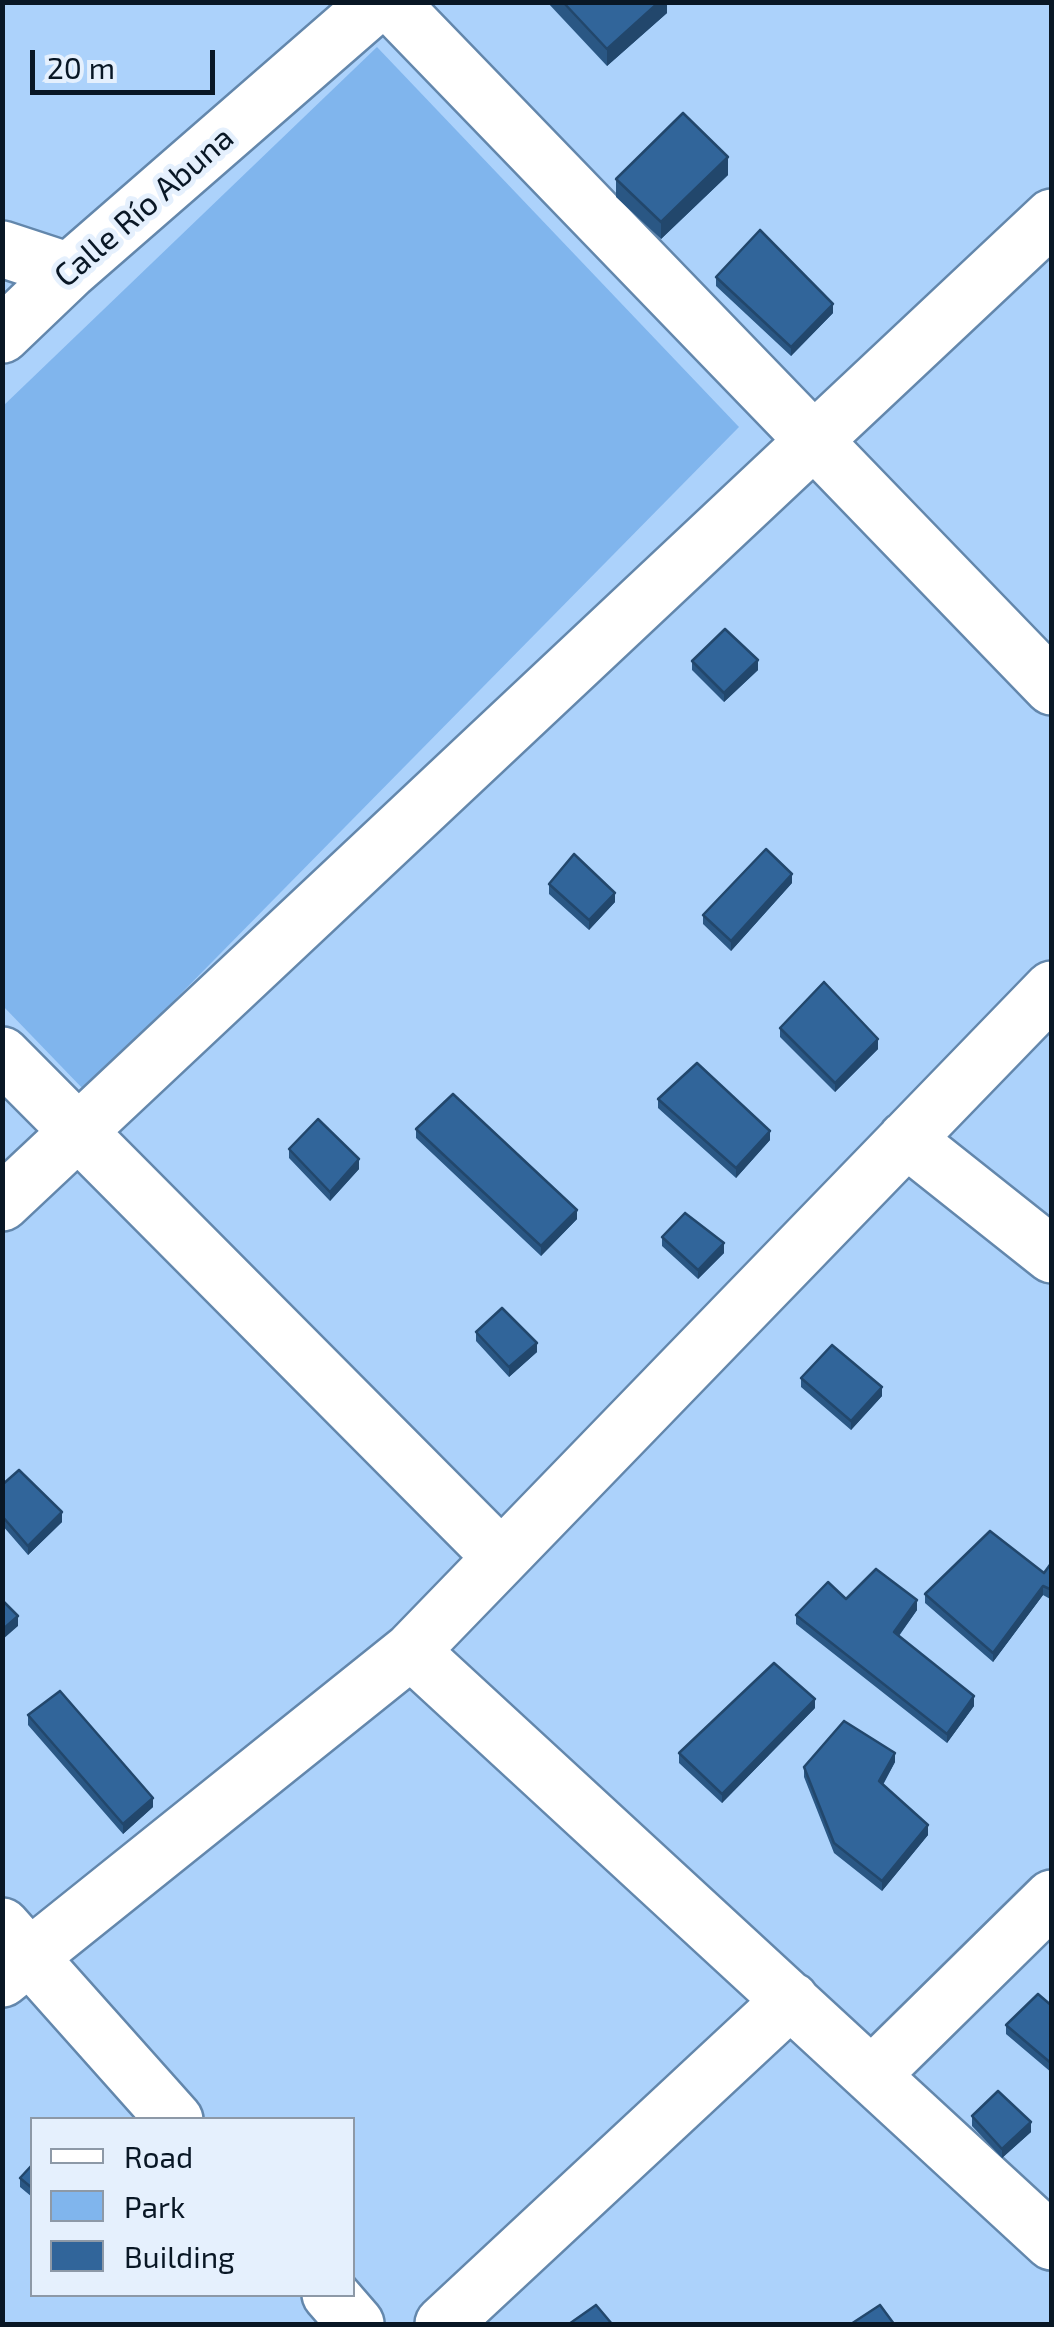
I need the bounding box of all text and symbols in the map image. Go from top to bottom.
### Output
scale bar [35,30,220,92]
text: 20 m [47,49,115,85]
street label: Calle Río Abuna [47,119,241,295]
legend [30,2117,355,2297]
text: Road [124,2138,193,2174]
text: Park [124,2188,185,2224]
text: Building [124,2238,235,2274]

